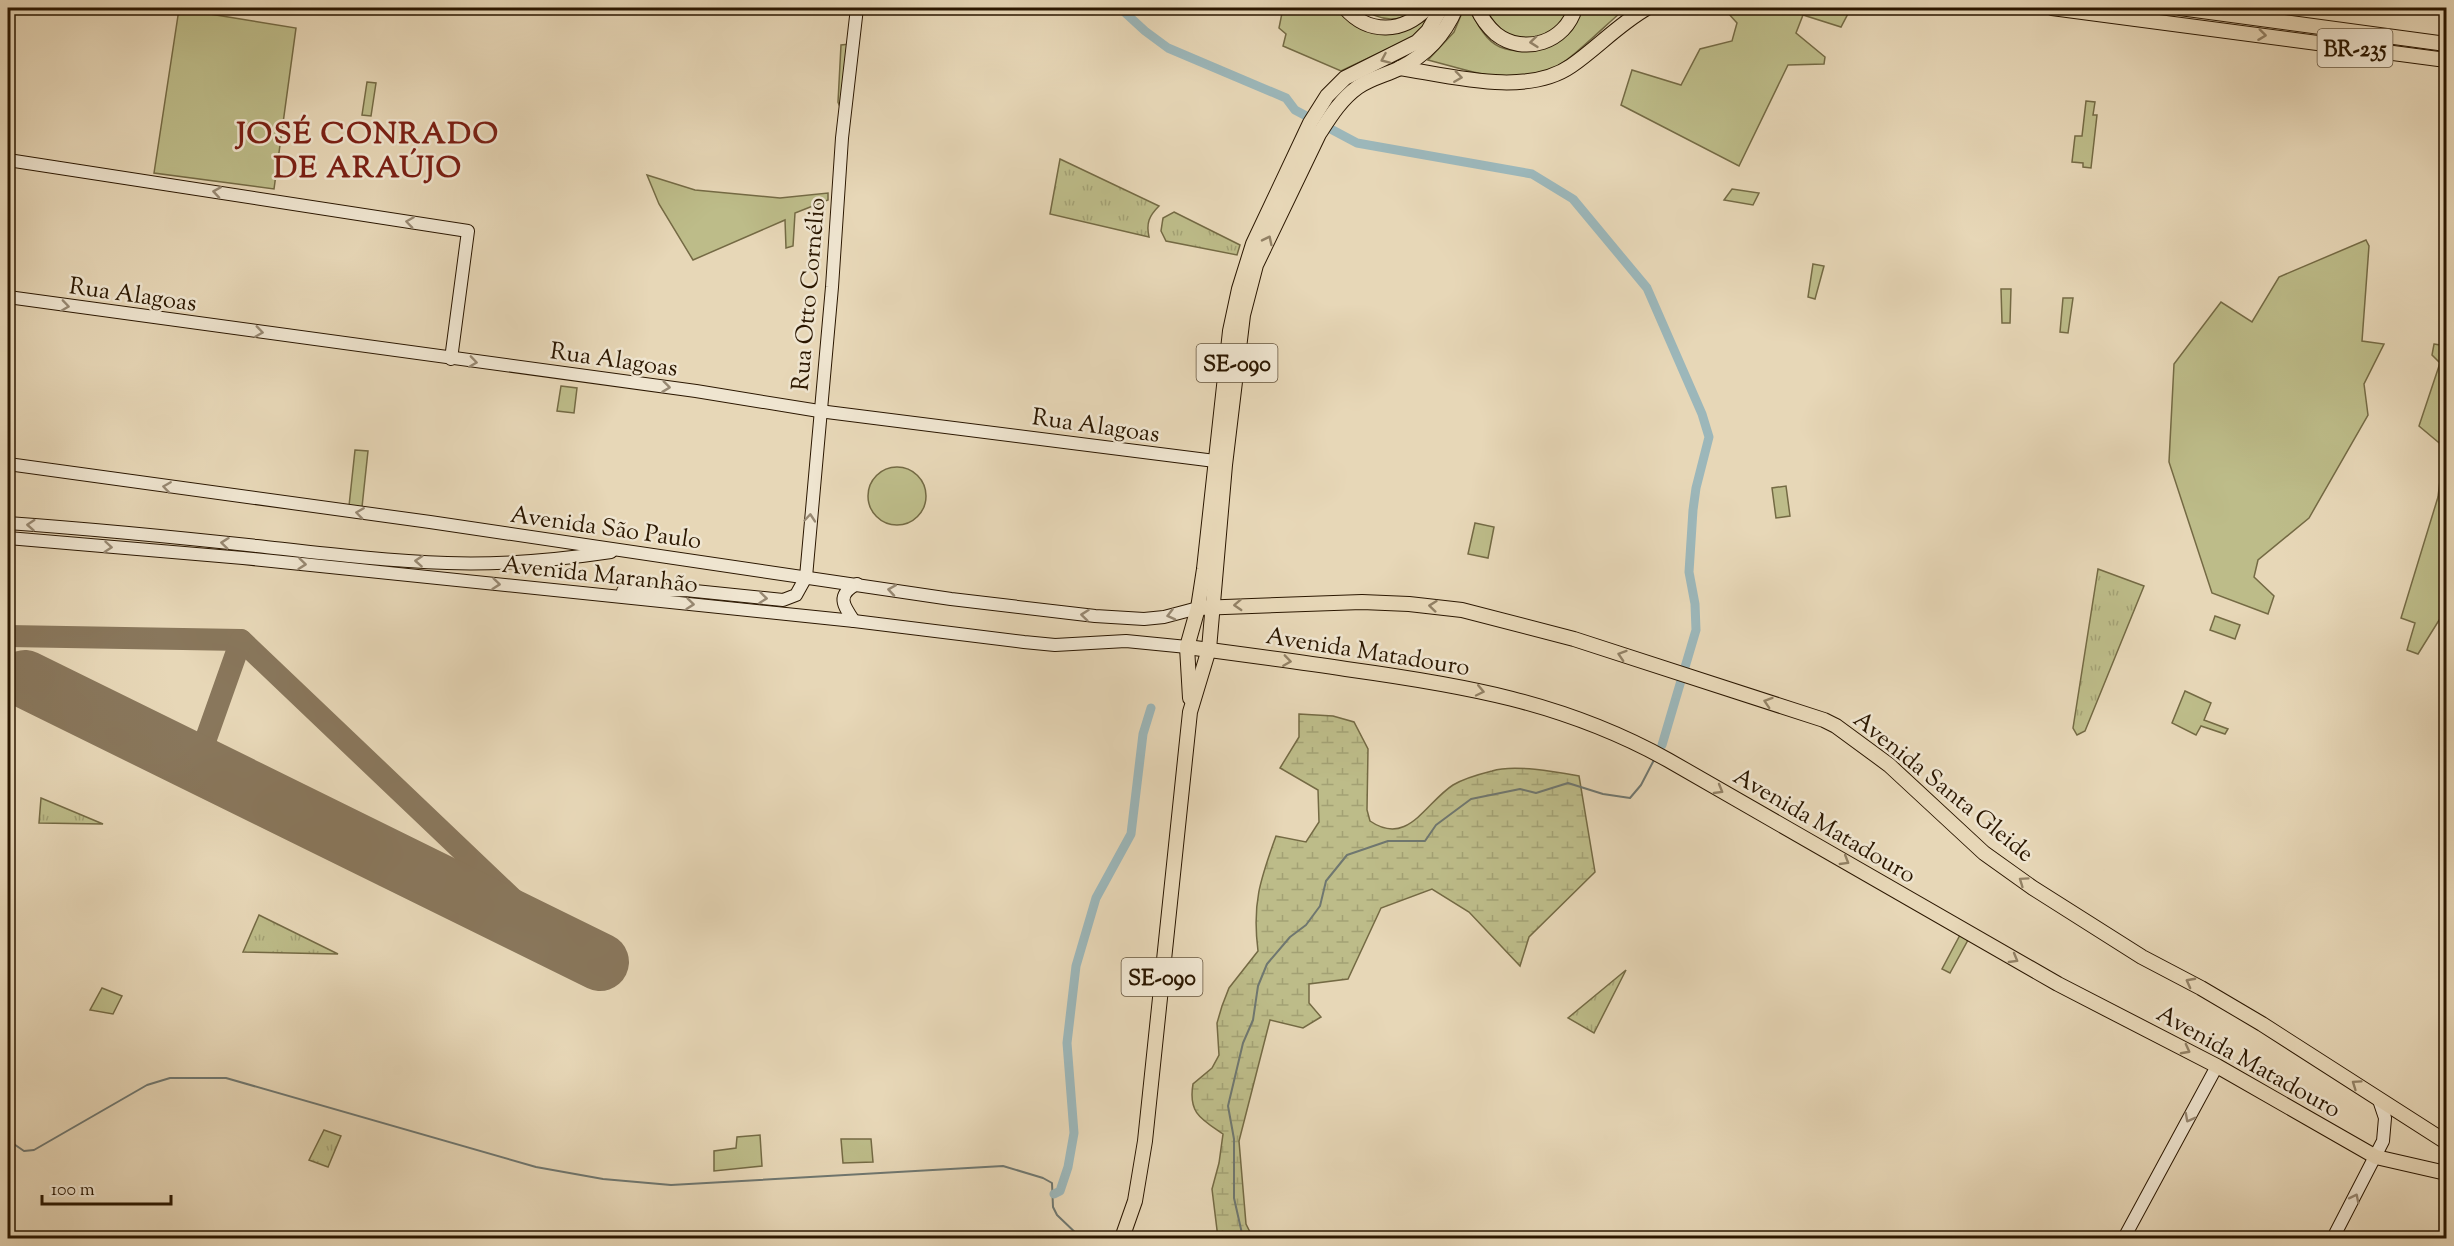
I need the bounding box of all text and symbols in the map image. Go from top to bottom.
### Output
one-way arrow [2258,28,2267,41]
road number: BR-235 [2318,29,2392,67]
one-way arrow [1530,35,1539,48]
one-way arrow [1380,52,1391,64]
one-way arrow [1453,70,1463,82]
district label: JOSÉ CONRADO DE ARAÚJO [234,114,500,191]
one-way arrow [213,187,222,199]
street label: Rua Otto Cornélio [785,196,835,392]
one-way arrow [405,217,415,229]
one-way arrow [1261,235,1272,246]
street label: Rua Alagoas [67,270,199,322]
one-way arrow [61,299,70,311]
one-way arrow [254,326,263,338]
street label: Rua Alagoas [548,335,680,387]
road number: SE-090 [1196,344,1278,382]
one-way arrow [468,355,477,367]
one-way arrow [661,381,670,393]
street label: Rua Alagoas [1030,401,1162,453]
one-way arrow [162,482,172,494]
street label: Avenida São Paulo [508,499,703,559]
one-way arrow [356,507,365,520]
one-way arrow [804,514,817,523]
one-way arrow [26,518,35,531]
one-way arrow [221,537,230,550]
one-way arrow [103,540,112,553]
street label: Avenida Maranhão [500,549,699,603]
one-way arrow [415,555,424,568]
one-way arrow [297,557,306,570]
one-way arrow [491,577,500,590]
one-way arrow [887,584,897,597]
one-way arrow [758,591,767,604]
one-way arrow [685,597,694,610]
one-way arrow [1234,599,1243,612]
one-way arrow [1429,600,1438,613]
one-way arrow [1166,607,1176,620]
one-way arrow [1081,609,1090,622]
street label: Avenida Matadouro [1263,620,1472,686]
one-way arrow [1617,649,1628,662]
one-way arrow [1283,654,1292,666]
one-way arrow [1475,684,1485,697]
one-way arrow [1763,697,1774,710]
street label: Avenida Santa Gleide [1845,704,2040,871]
street label: Avenida Matadouro [1726,760,1922,893]
one-way arrow [1713,782,1723,794]
one-way arrow [1839,854,1849,866]
one-way arrow [2019,877,2030,888]
one-way arrow [2008,952,2018,963]
road number: SE-090 [1122,958,1202,996]
one-way arrow [2185,978,2196,989]
street label: Avenida Matadouro [2150,998,2346,1128]
one-way arrow [2180,1043,2191,1055]
one-way arrow [2351,1080,2362,1091]
one-way arrow [2185,1112,2196,1122]
scale bar [42,1168,171,1206]
text: 100 m [51,1178,95,1204]
one-way arrow [2348,1194,2359,1204]

